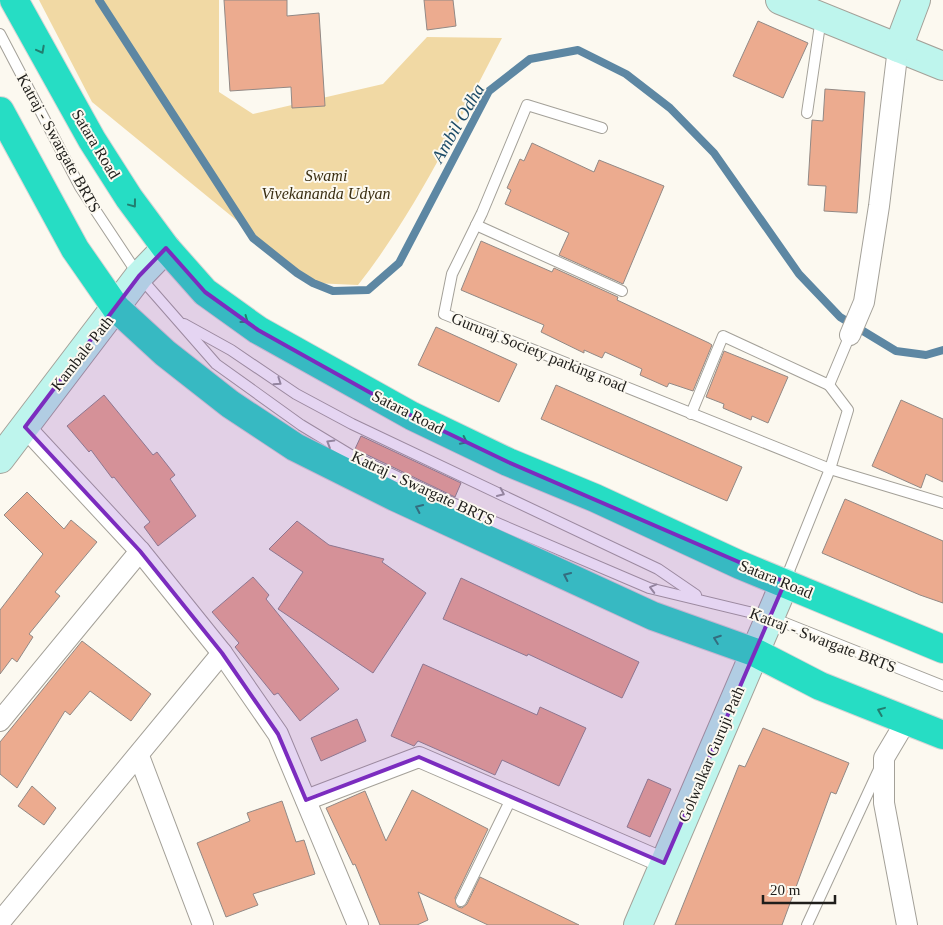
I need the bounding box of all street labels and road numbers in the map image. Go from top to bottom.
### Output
street label: Katraj - Swargate BRTS [13,71,104,216]
street label: Satara Road [69,106,123,182]
street label: Gururaj Society parking road [449,309,629,396]
street label: Kambale Path [48,312,116,394]
street label: Satara Road [370,387,446,437]
street label: Katraj - Swargate BRTS [348,447,497,529]
street label: Satara Road [737,557,815,601]
street label: Katraj - Swargate BRTS [747,604,899,677]
street label: Golwalkar Guruji Path [675,684,748,825]

